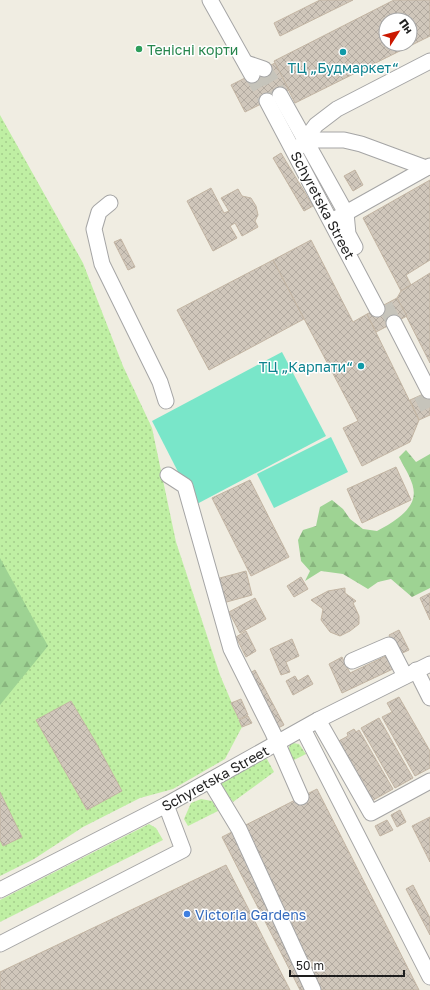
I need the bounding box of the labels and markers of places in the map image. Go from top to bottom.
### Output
place label: Тенісні корти [147,41,238,58]
marker: Тенісні корти [134,44,144,54]
marker: ТЦ „Будмаркет“ [338,47,348,57]
place label: ТЦ „Будмаркет“ [287,59,399,76]
place label: ТЦ „Карпати“ [259,358,353,375]
marker: ТЦ „Карпати“ [356,361,366,371]
place label: Victoria Gardens [195,906,306,923]
marker: Victoria Gardens [182,909,192,919]

